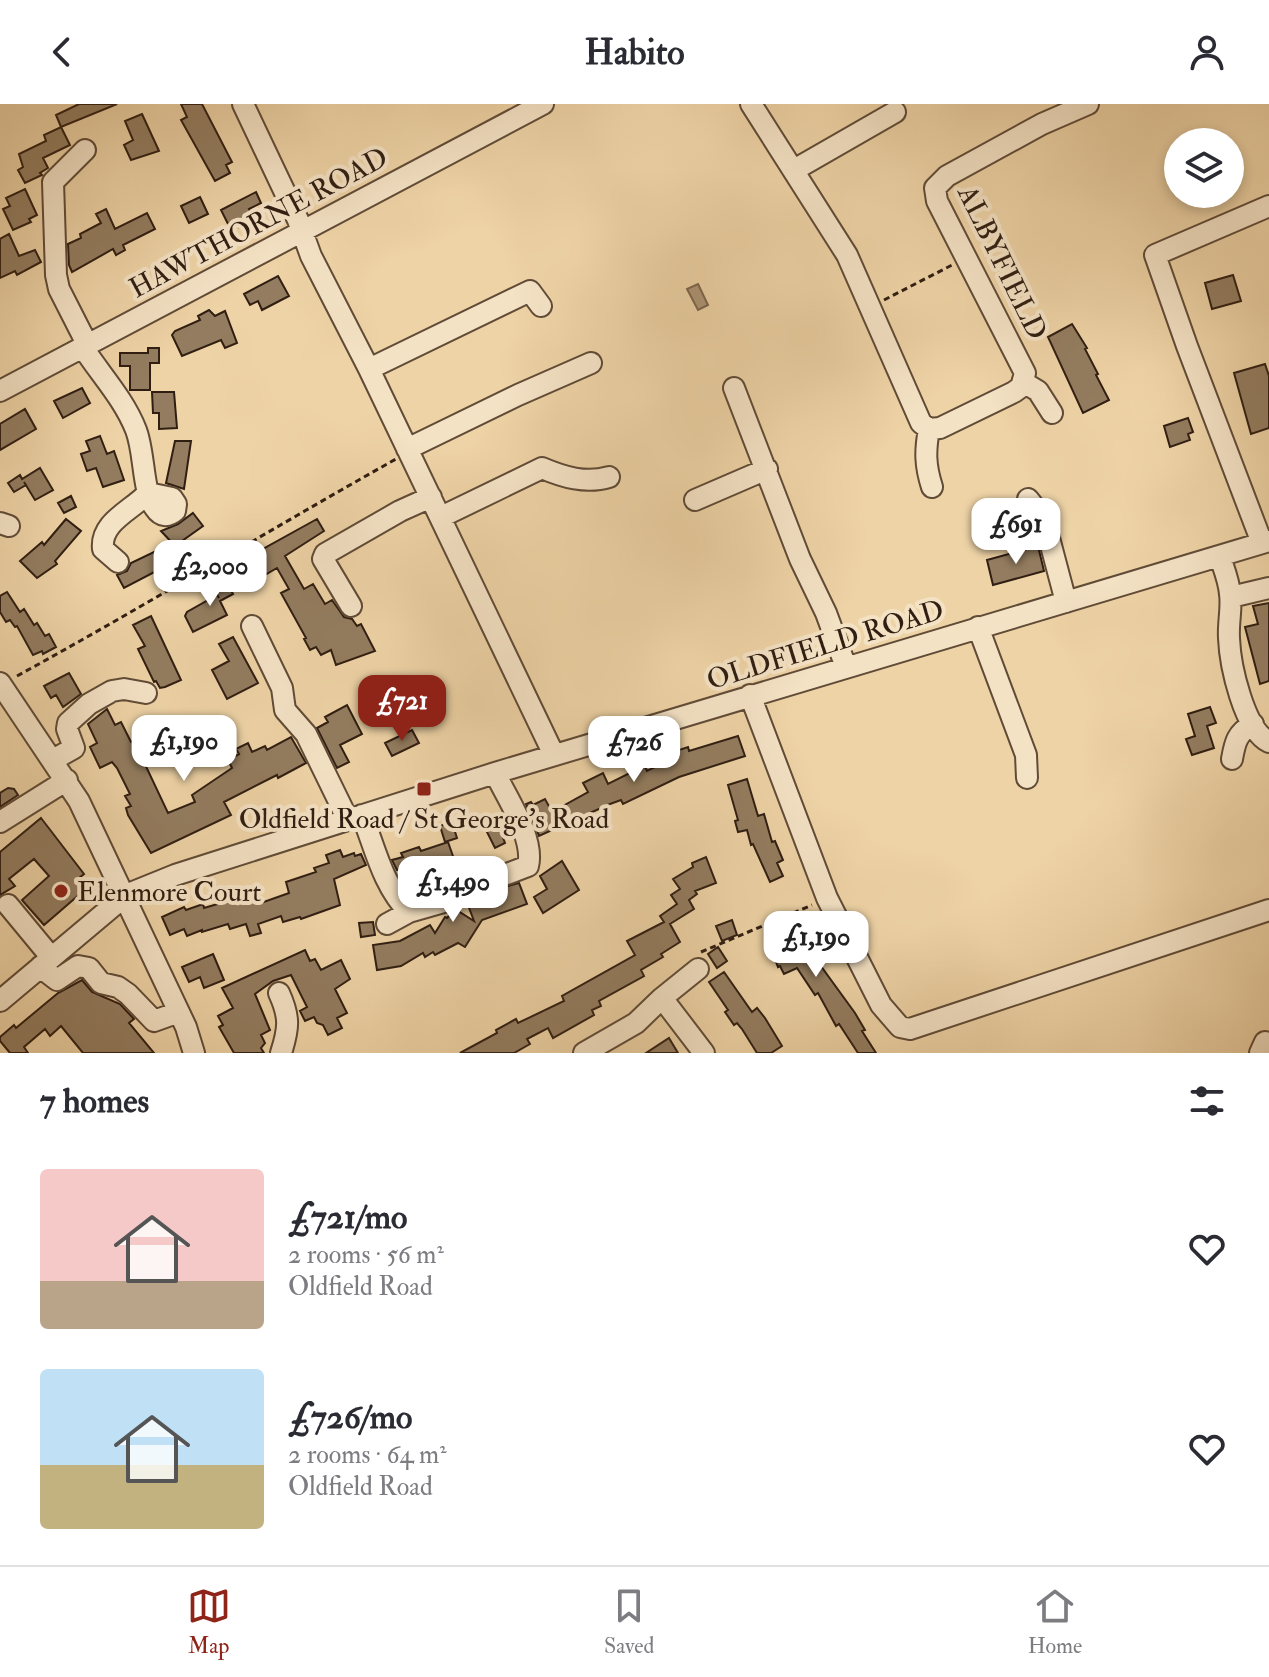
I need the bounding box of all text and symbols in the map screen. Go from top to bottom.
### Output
icon: back [40,30,84,74]
text: Habito [584,30,685,75]
icon: person [1185,30,1229,74]
map controls [1164,128,1244,208]
button: layers [1164,128,1244,208]
street label: HAWTHORNE ROAD [123,140,394,306]
street label: ALBYFIELD [949,179,1054,346]
pin: £691 [969,498,1063,566]
text: £691 [989,508,1043,540]
pin: £2,000 [145,540,275,608]
text: £2,000 [172,550,248,582]
street label: OLDFIELD ROAD [703,593,948,698]
pin: £721 [355,675,449,743]
text: £721 [376,685,428,717]
pin: £1,190 [119,715,249,783]
pin: £726 [587,716,681,784]
text: £1,190 [150,725,218,757]
text: £726 [606,726,662,758]
marker: Oldfield Road / St George's Road [415,780,433,798]
place label: Oldfield Road / St George's Road [239,802,610,837]
pin: £1,490 [388,856,518,924]
text: £1,490 [416,866,490,898]
place label: Elenmore Court [77,875,261,910]
marker: Elenmore Court [52,882,70,900]
pin: £1,190 [751,911,881,979]
text: £1,190 [782,921,850,953]
icon: filters [1185,1079,1229,1123]
text: 7 homes [40,1080,149,1123]
text: £721/mo [288,1196,407,1239]
icon: home [104,1201,200,1297]
icon: heart [1185,1227,1229,1271]
text: 2 rooms · 56 m² [288,1239,444,1271]
text: Oldfield Road [288,1271,433,1303]
text: £726/mo [288,1396,412,1439]
icon: home [104,1401,200,1497]
icon: heart [1185,1427,1229,1471]
text: 2 rooms · 64 m² [288,1439,447,1471]
text: Oldfield Road [288,1471,433,1503]
tab: Map [187,1584,231,1660]
tab: Saved [604,1584,654,1660]
tab: Home [1028,1584,1082,1660]

